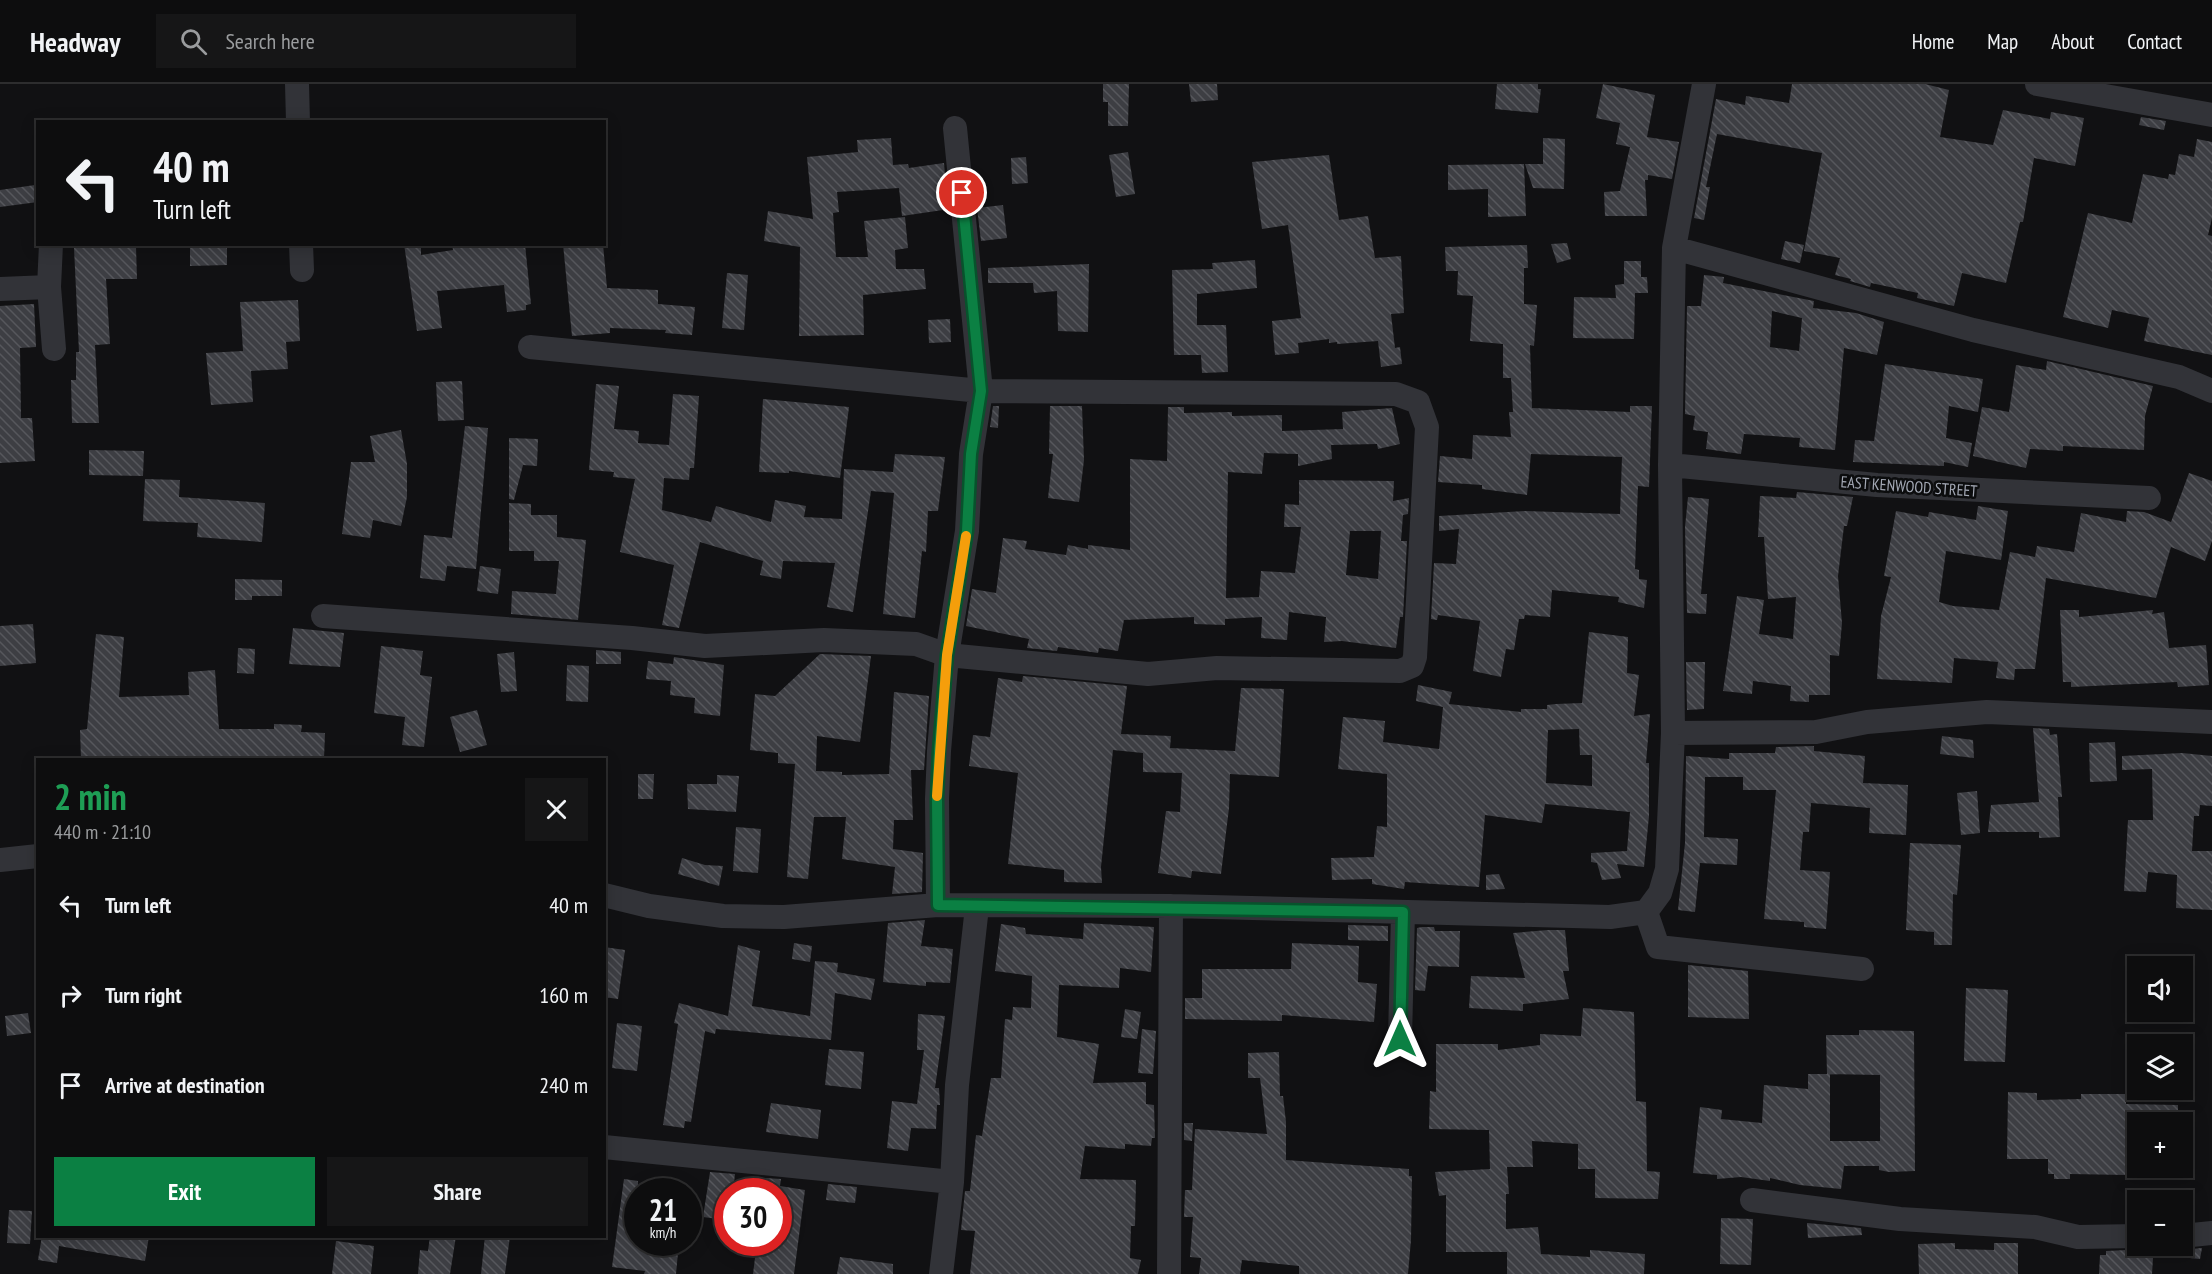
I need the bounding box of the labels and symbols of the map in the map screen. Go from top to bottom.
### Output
pin [936,167,987,218]
street label: EAST KENWOOD STREET [1840,471,1978,501]
position arrow [1368,1007,1432,1071]
speed limit sign: 30 [714,1178,792,1256]

